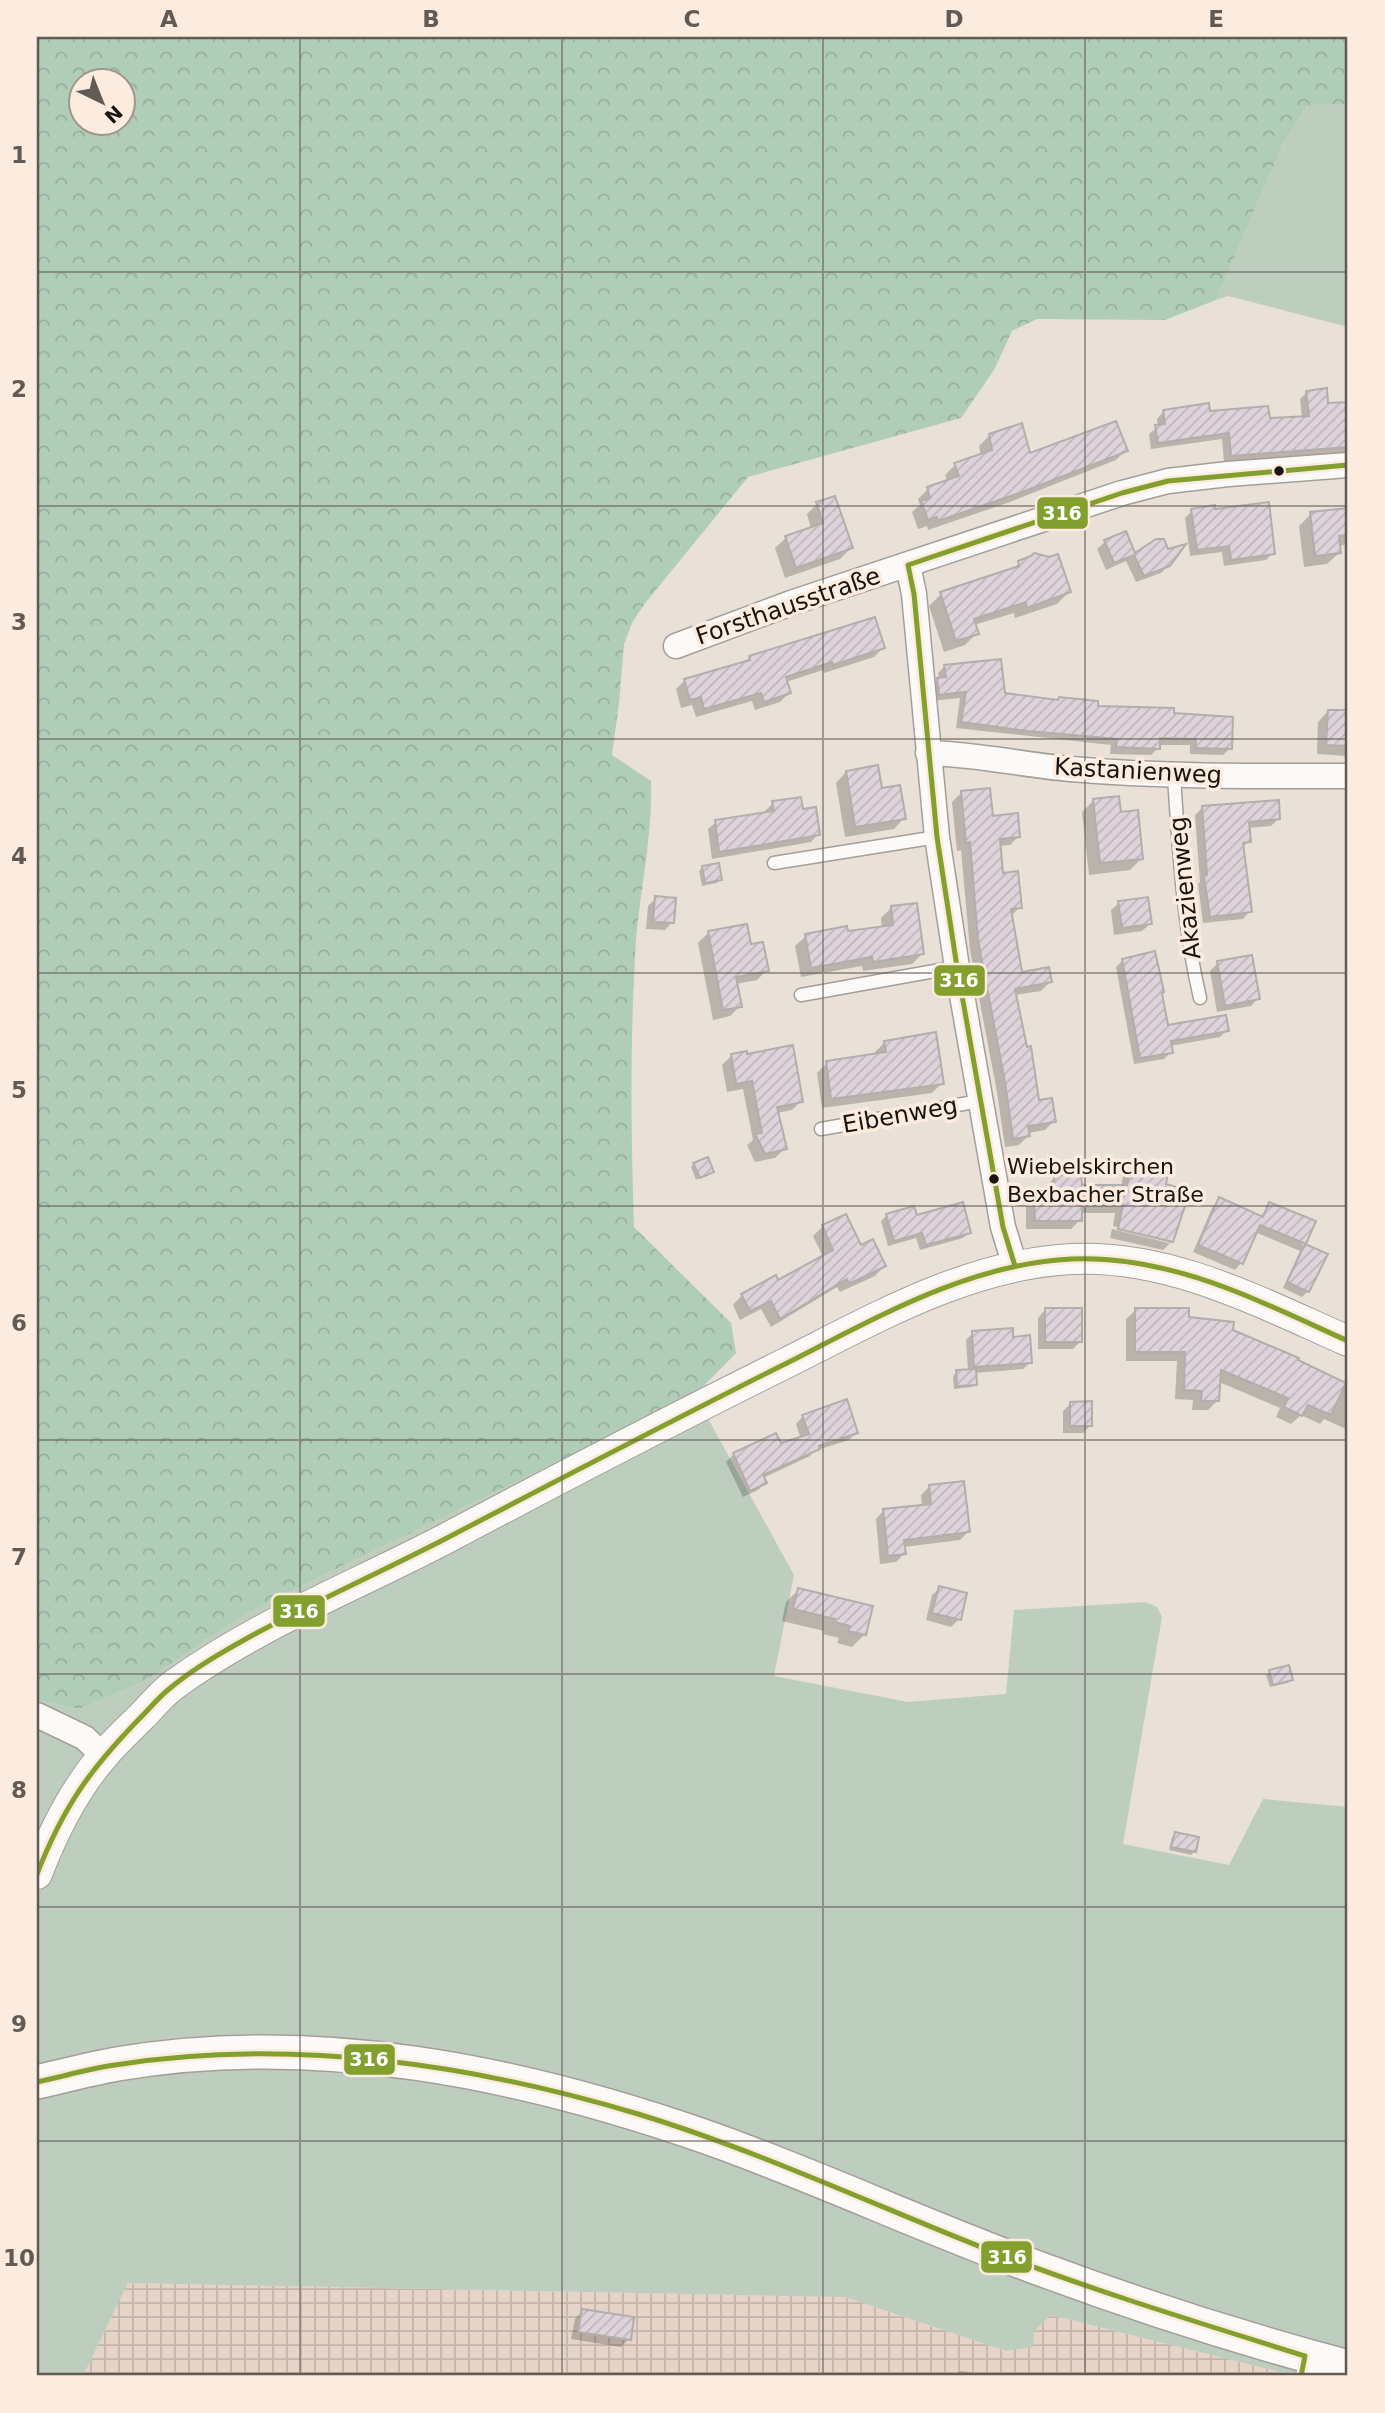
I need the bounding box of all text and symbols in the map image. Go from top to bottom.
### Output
text: A [160,6,178,32]
text: B [422,6,440,32]
text: C [684,6,700,32]
text: D [944,6,964,32]
text: E [1208,6,1224,32]
north arrow [66,66,136,136]
text: N [100,101,127,128]
text: 1 [11,142,27,168]
text: 2 [11,376,27,402]
unlabelled marker [1272,464,1286,478]
line badge: 316 [1036,496,1089,530]
text: 316 [1042,502,1082,524]
street label: Forsthausstraße [692,561,884,651]
text: 3 [11,609,27,635]
street label: Kastanienweg [1053,753,1223,789]
street label: Akazienweg [1164,815,1206,961]
text: 4 [11,843,27,869]
line badge: 316 [933,964,986,997]
text: 316 [939,969,979,991]
text: 5 [11,1077,27,1103]
street label: Eibenweg [840,1091,960,1139]
place label: Wiebelskirchen Bexbacher Straße [1007,1154,1204,1207]
marker: Wiebelskirchen Bexbacher Straße [987,1172,1001,1186]
text: 6 [11,1310,27,1336]
text: 7 [11,1544,27,1570]
line badge: 316 [272,1594,326,1628]
text: 316 [279,1600,319,1622]
text: 8 [11,1777,27,1803]
text: 9 [11,2011,27,2037]
line badge: 316 [343,2043,396,2076]
text: 316 [349,2048,389,2070]
line badge: 316 [980,2240,1033,2274]
text: 10 [3,2245,35,2271]
text: 316 [987,2246,1027,2268]

